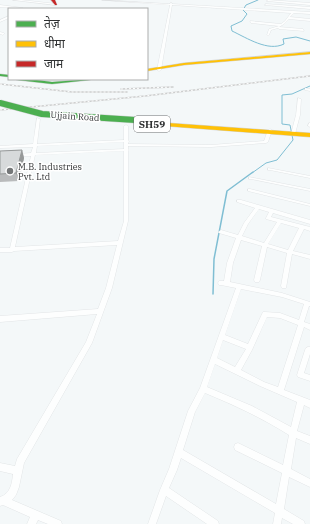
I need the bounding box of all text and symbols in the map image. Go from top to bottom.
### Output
legend [8,8,148,80]
text: तेज़ [44,16,61,31]
text: धीमा [44,36,66,51]
text: जाम [44,56,64,71]
street label: Ujjain Road [50,109,100,123]
road number: SH59 [134,116,170,132]
place label: M.B. Industries Pvt. Ltd [18,161,82,182]
marker: M.B. Industries Pvt. Ltd [5,166,15,176]

